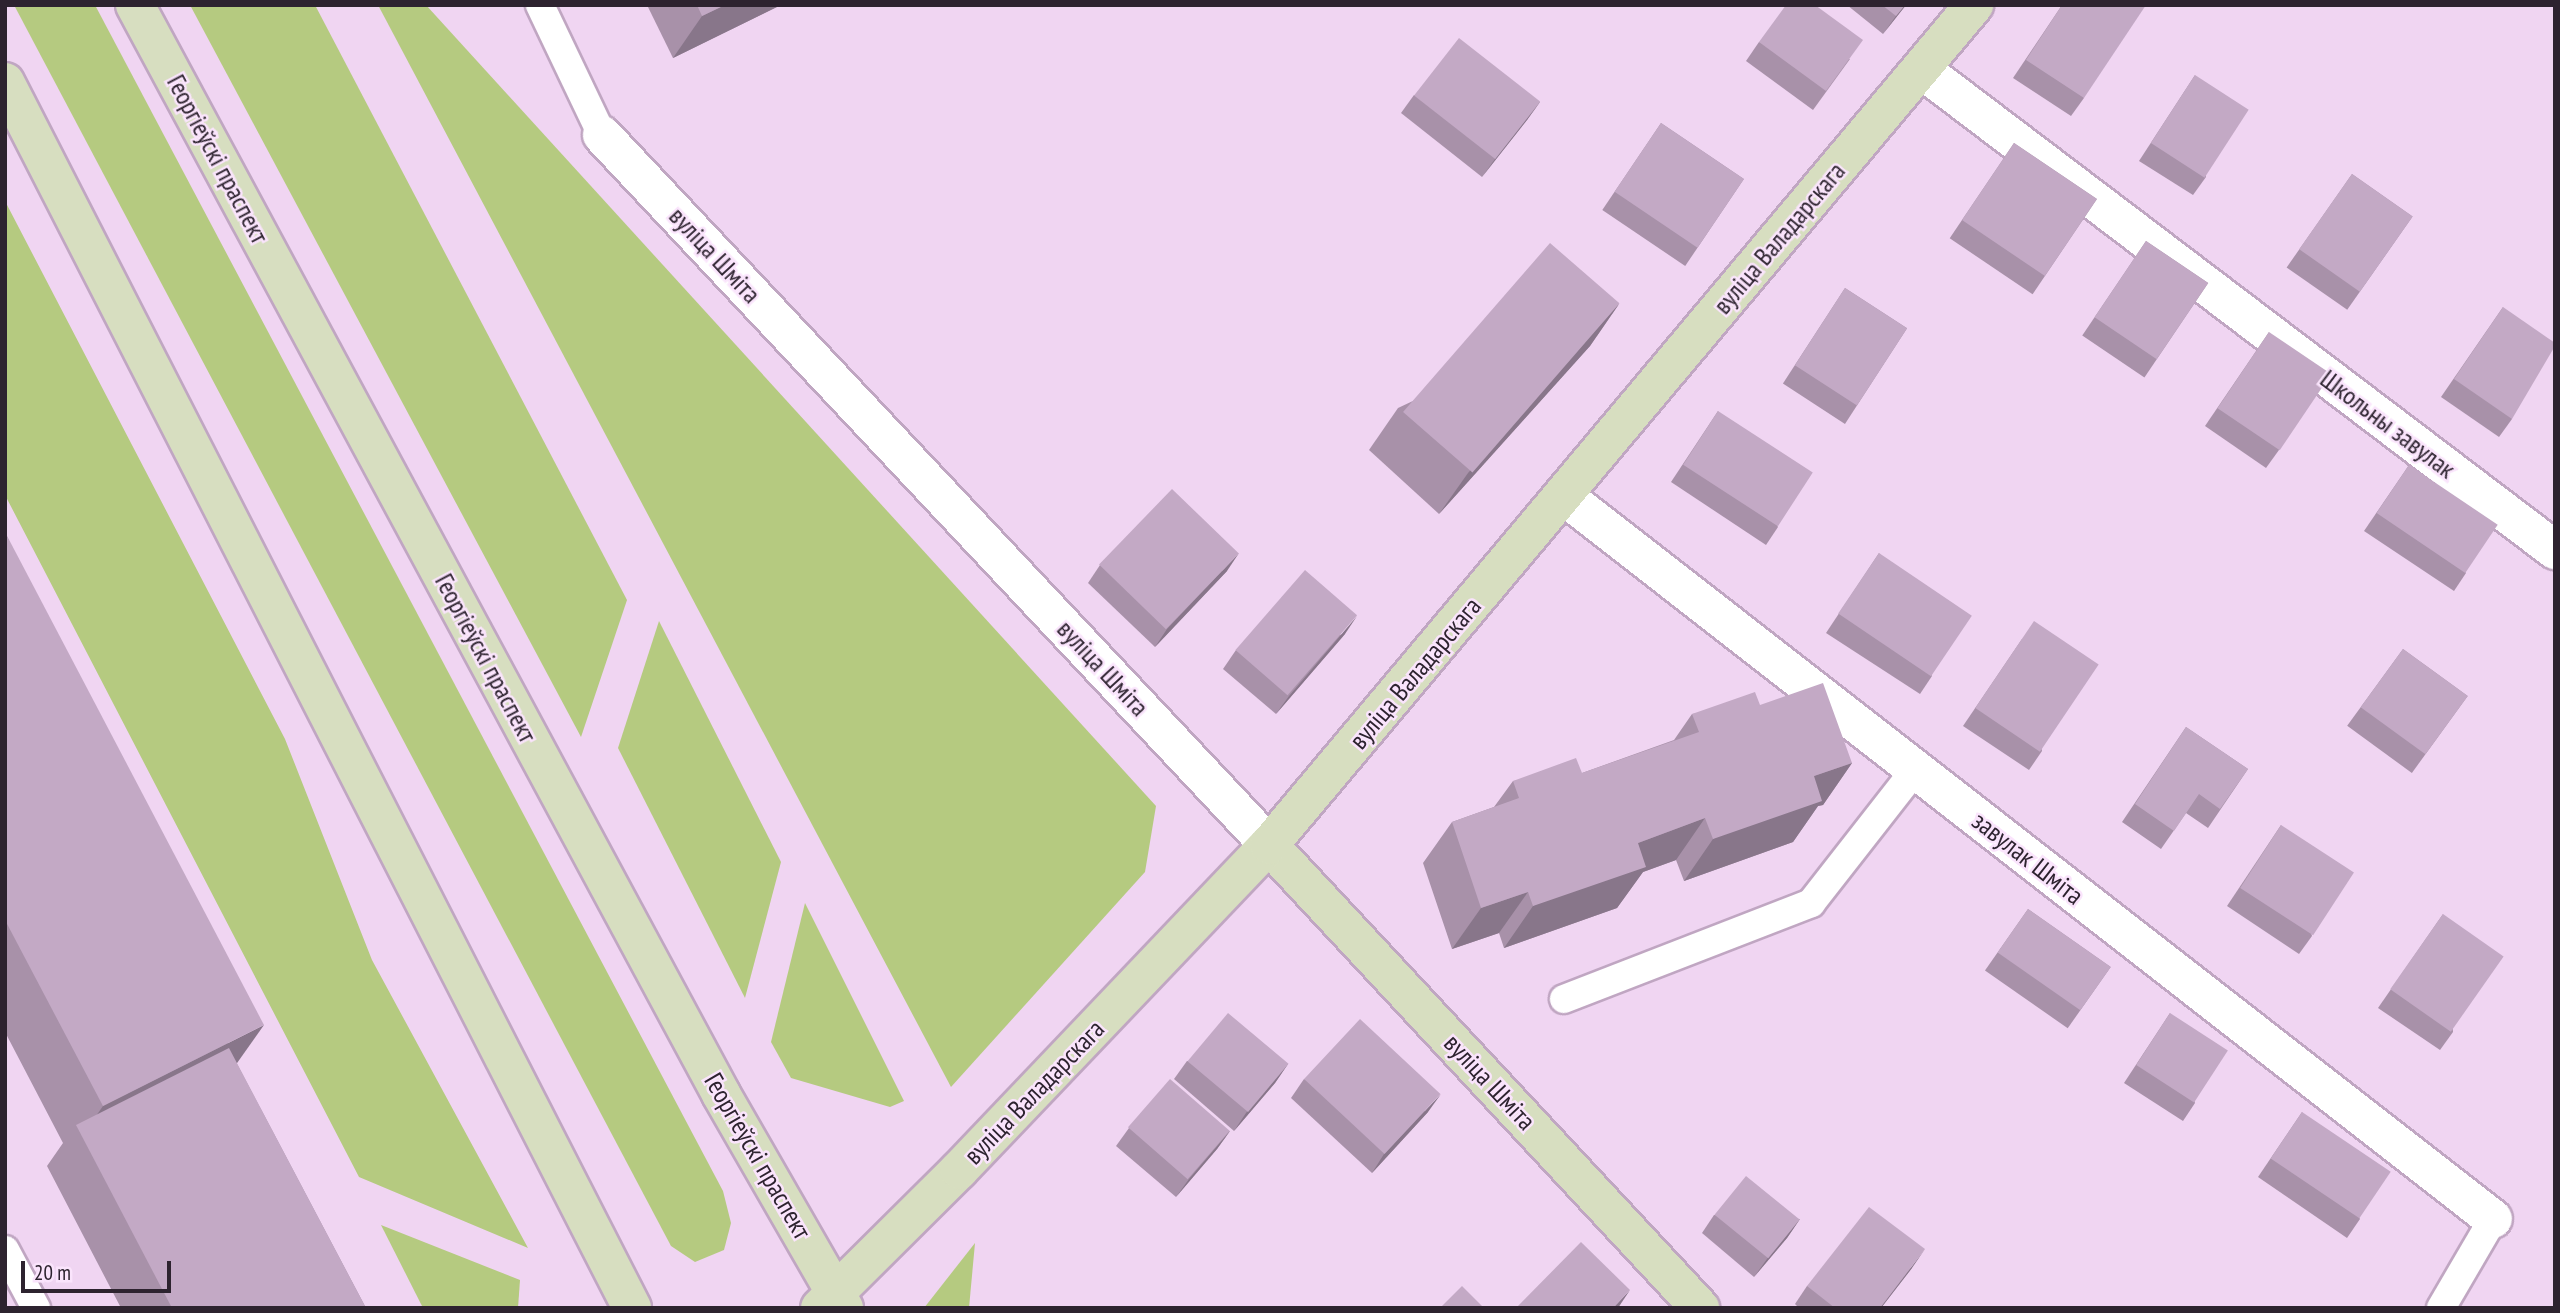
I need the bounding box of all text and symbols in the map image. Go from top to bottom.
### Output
street label: Георгіеўскі праспект [160,69,276,249]
street label: вуліца Валадарскага [1707,156,1851,320]
street label: вуліца Шміта [663,201,767,309]
street label: Школьны завулак [2314,363,2462,485]
street label: Георгіеўскі праспект [428,568,544,748]
street label: вуліца Валадарскага [1343,591,1487,755]
street label: вуліца Шміта [1051,614,1155,722]
street label: завулак Шміта [1966,805,2090,911]
street label: вуліца Валадарскага [957,1014,1111,1170]
street label: вуліца Шміта [1438,1028,1542,1136]
street label: Георгіеўскі праспект [698,1068,818,1244]
scale bar [24,1246,175,1290]
text: 20 m [34,1259,71,1286]

